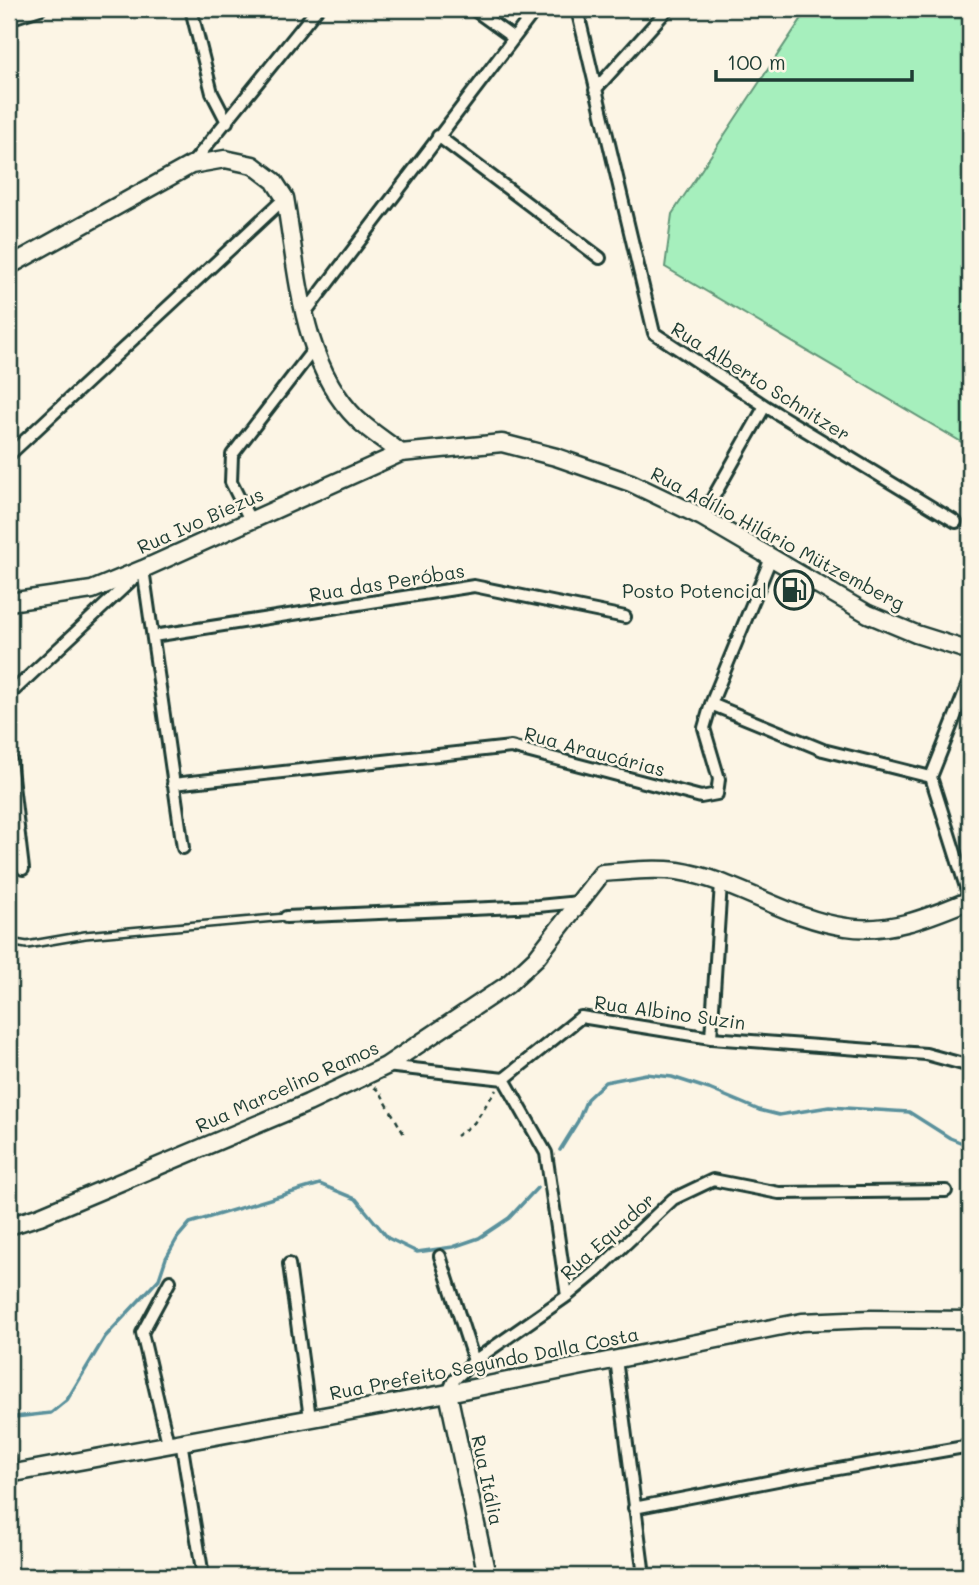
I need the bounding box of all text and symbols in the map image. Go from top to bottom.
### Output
scale bar [716,38,912,82]
text: 100 m [727,48,786,75]
street label: Rua Alberto Schnitzer [667,316,855,446]
street label: Rua Adílio Hilário Mützemberg [647,460,909,616]
street label: Rua Ivo Biezus [133,481,267,559]
street label: Rua das Peróbas [307,557,467,607]
fuel station icon: Posto Potencial [773,569,815,611]
place label: Posto Potencial [622,578,767,603]
street label: Rua Araucárias [522,720,668,782]
street label: Rua Albino Suzin [593,989,747,1035]
street label: Rua Marcelino Ramos [191,1034,383,1138]
street label: Rua Equador [555,1187,659,1285]
street label: Rua Prefeito Segundo Dalla Costa [327,1321,641,1405]
street label: Rua Itália [466,1433,510,1527]

